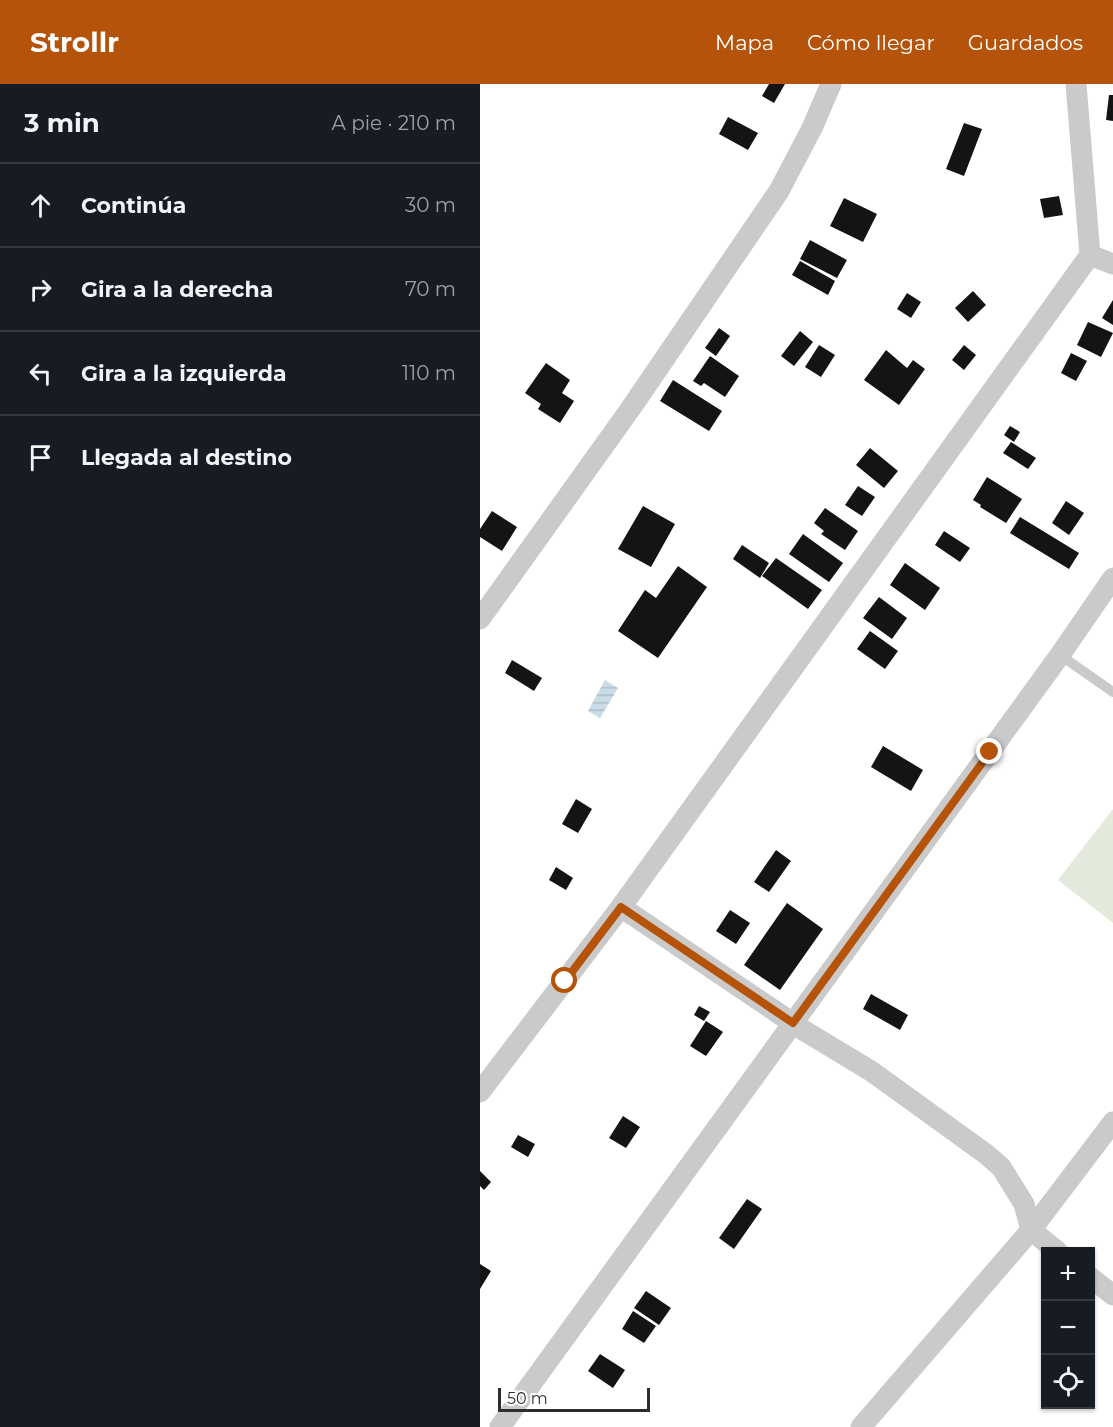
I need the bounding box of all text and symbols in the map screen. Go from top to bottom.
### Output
text: Strollr [30,25,119,59]
text: Mapa [715,30,774,55]
text: Cómo llegar [807,30,935,55]
text: Guardados [968,30,1083,55]
text: 3 min [24,107,100,139]
text: A pie · 210 m [332,111,456,135]
icon: ahead [24,189,57,222]
text: Continúa [81,192,186,219]
text: 30 m [405,193,456,217]
icon: right [24,273,57,306]
text: Gira a la derecha [81,276,273,303]
text: 70 m [405,277,456,301]
icon: left [24,357,57,390]
text: Gira a la izquierda [81,360,287,387]
text: 110 m [402,361,456,385]
icon: arrive [24,441,57,474]
text: Llegada al destino [81,444,292,471]
route end [976,738,1002,764]
route start [551,967,577,993]
map controls [1041,1247,1095,1409]
button: + [1041,1247,1095,1301]
button: − [1041,1301,1095,1355]
button: locate [1041,1355,1095,1409]
scale bar [498,1385,650,1412]
text: 50 m [507,1389,548,1408]

